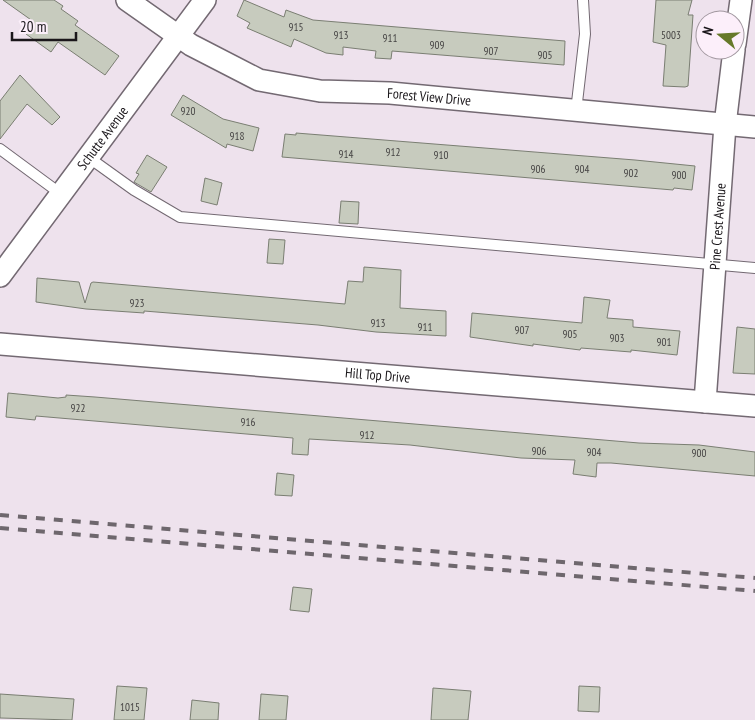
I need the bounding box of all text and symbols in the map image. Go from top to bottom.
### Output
scale bar [12,10,76,42]
north arrow [695,10,745,60]
text: 20 m [20,17,46,36]
house number: 915 [289,20,303,34]
text: N [698,25,717,37]
house number: 913 [334,28,348,42]
house number: 5003 [661,28,681,42]
house number: 911 [383,31,397,45]
house number: 909 [430,38,444,52]
house number: 907 [484,44,498,58]
house number: 905 [538,48,552,62]
street label: Forest View Drive [387,84,472,110]
street label: Schutte Avenue [73,102,132,173]
house number: 920 [181,104,195,118]
house number: 918 [230,129,244,143]
house number: 912 [386,145,400,159]
house number: 914 [339,147,353,161]
house number: 910 [434,148,448,162]
house number: 906 [531,162,545,176]
house number: 904 [575,162,589,176]
house number: 902 [624,166,638,180]
house number: 900 [672,168,686,182]
street label: Pine Crest Avenue [706,182,730,270]
house number: 923 [130,296,144,310]
house number: 913 [371,316,385,330]
house number: 911 [418,320,432,334]
house number: 907 [515,323,529,337]
house number: 905 [563,327,577,341]
house number: 903 [610,331,624,345]
house number: 901 [657,335,671,349]
street label: Hill Top Drive [345,363,411,387]
house number: 922 [71,401,85,415]
house number: 916 [241,415,255,429]
house number: 912 [360,428,374,442]
house number: 906 [532,444,546,458]
house number: 904 [587,445,601,459]
house number: 900 [692,446,706,460]
house number: 1015 [120,700,140,714]

